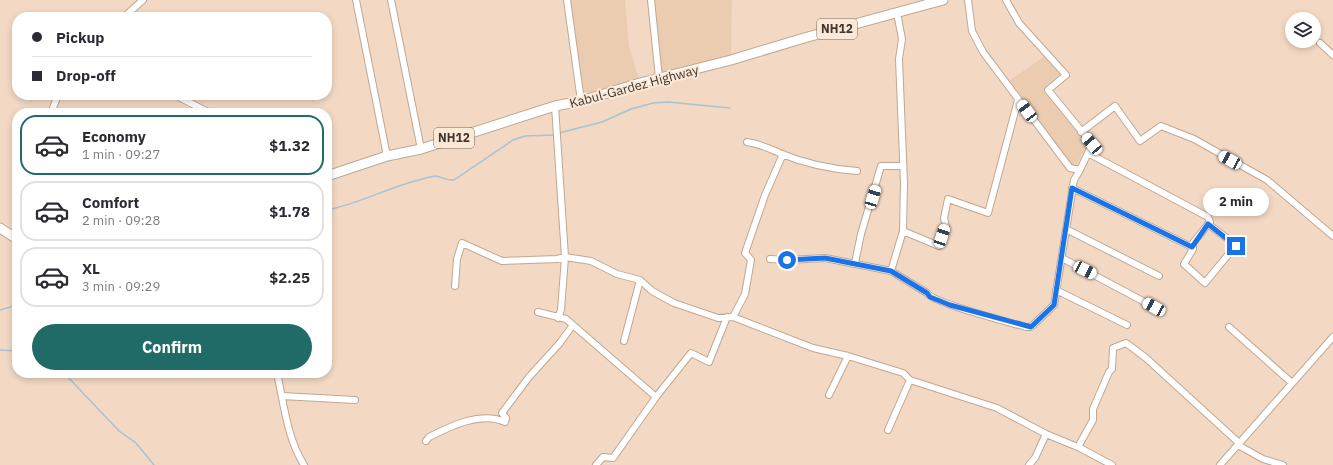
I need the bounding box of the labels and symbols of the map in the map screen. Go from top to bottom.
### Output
road number: NH12 [817,19,857,39]
street label: Kabul-Gardez Highway [568,61,701,112]
car [1015,98,1039,124]
road number: NH12 [434,128,474,148]
car [1080,131,1104,157]
car [1217,149,1243,171]
car [864,184,882,210]
callout: 2 min [1203,188,1269,216]
car [933,223,951,249]
route end [1227,237,1245,255]
route start [778,251,796,269]
car [1072,259,1098,281]
car [1141,296,1167,318]

